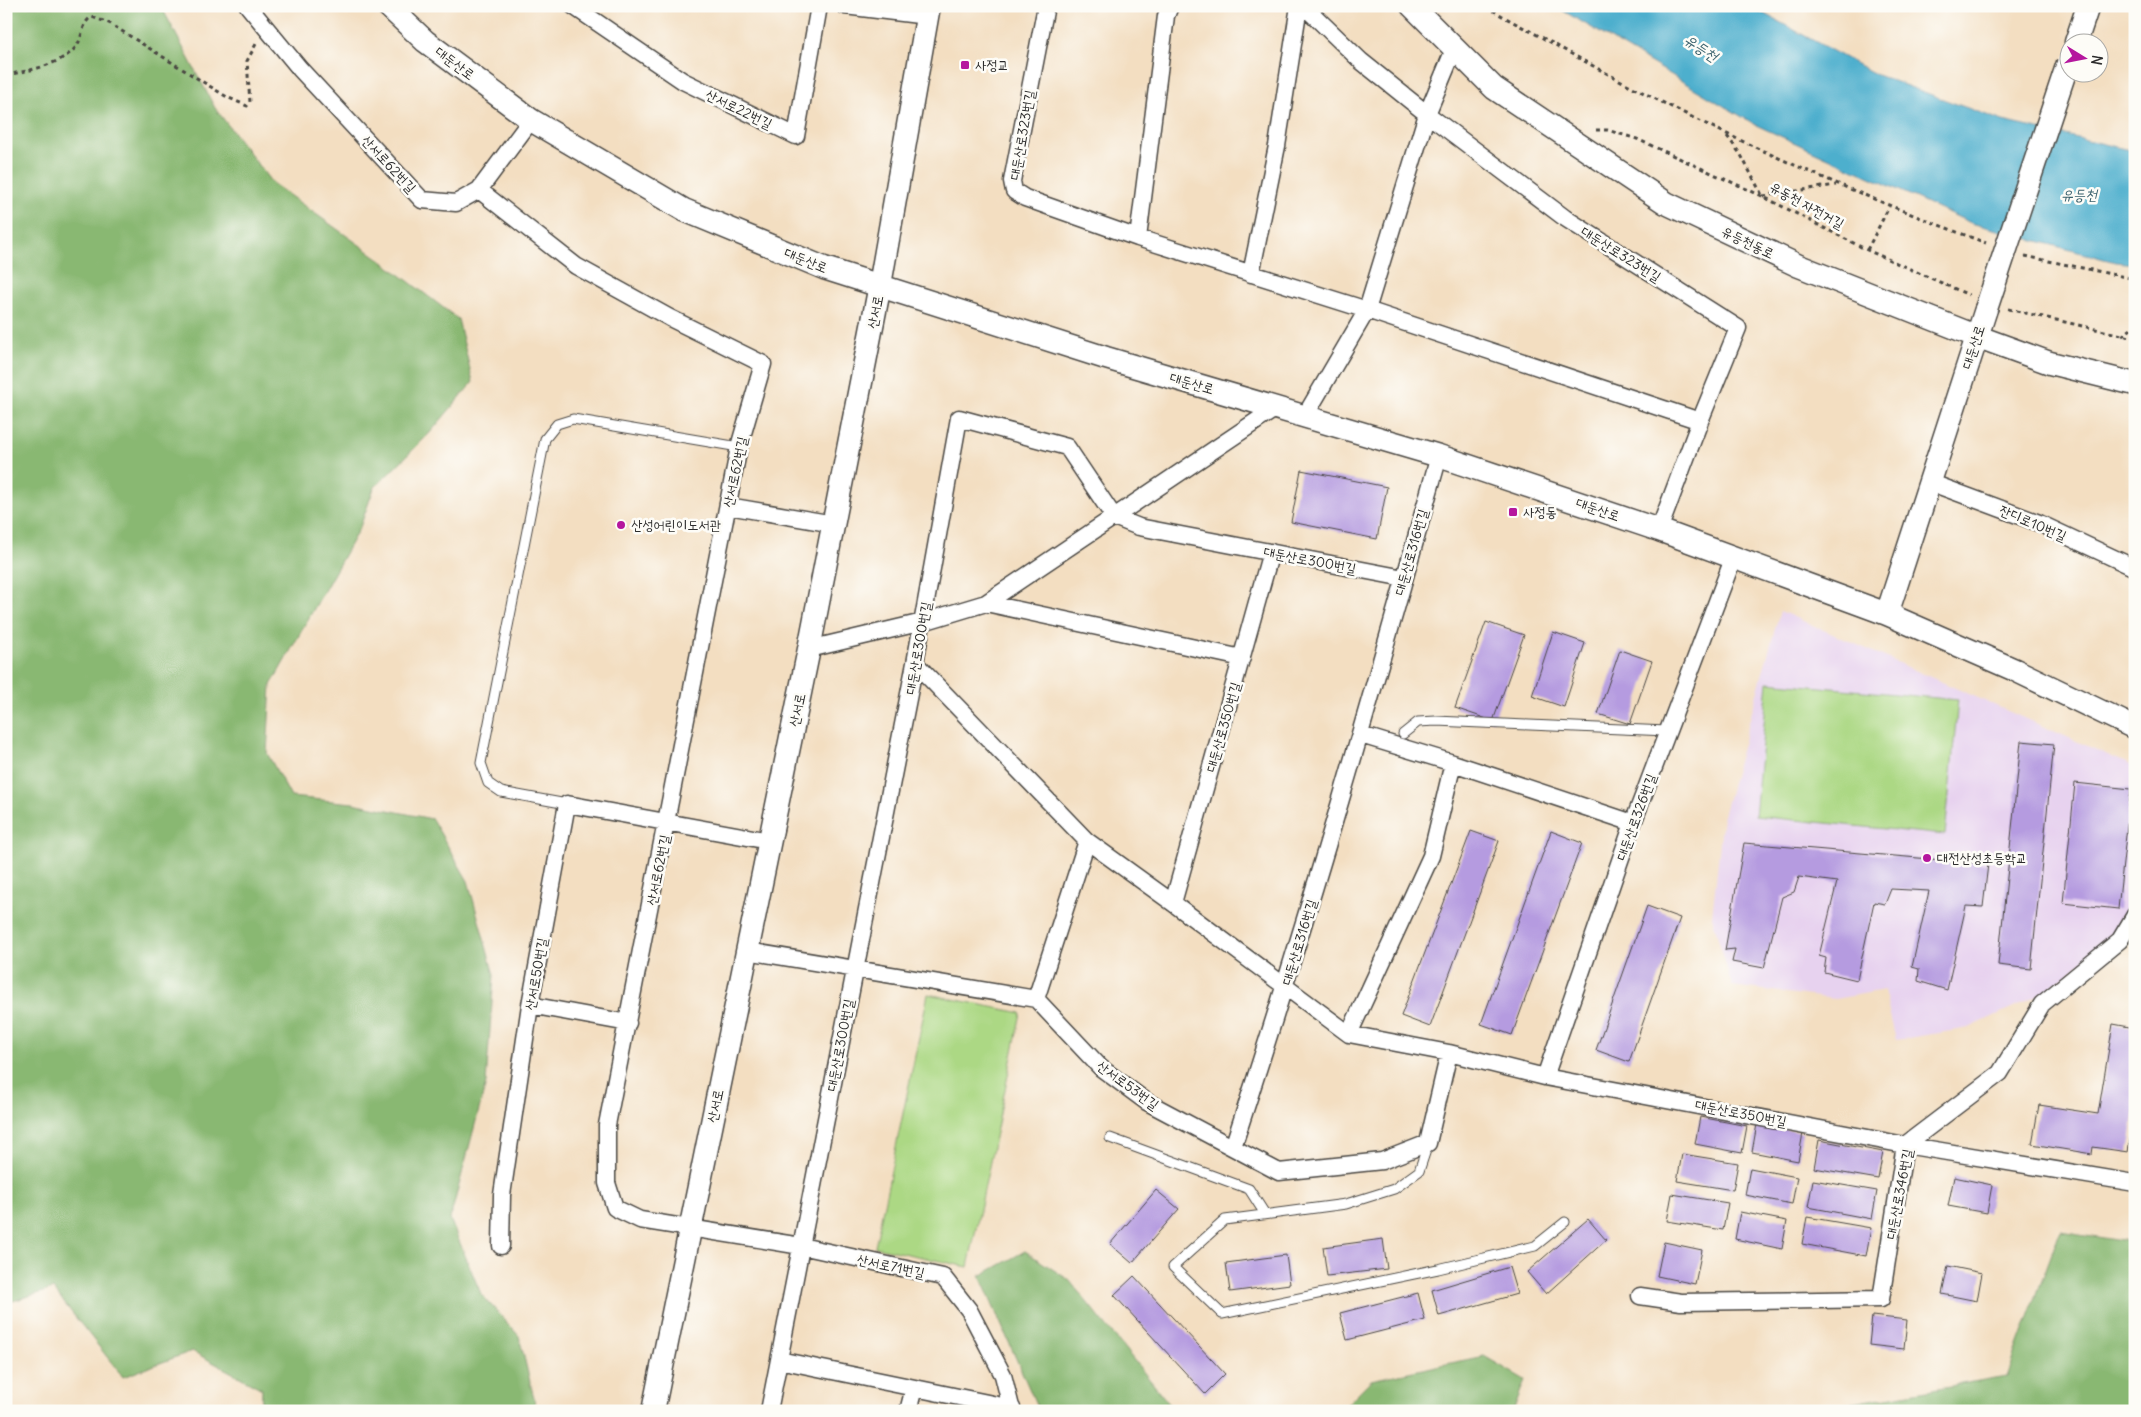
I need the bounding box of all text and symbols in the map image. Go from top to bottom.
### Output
water label: 유등천 [1681,30,1723,66]
north arrow [2058,32,2108,82]
street label: 대둔산로 [432,42,478,84]
text: N [2087,54,2107,67]
place label: 사정교 [975,56,1009,74]
marker: 사정교 [959,59,971,71]
street label: 산서로22번길 [703,85,776,133]
street label: 대둔산로323번길 [1005,88,1039,181]
street label: 산서로62번길 [358,132,421,197]
street label: 유동천 자전거길 [1767,177,1848,233]
water label: 유등천 [2061,185,2099,204]
street label: 대둔산로323번길 [1578,222,1665,286]
street label: 유등천동로 [1719,222,1777,262]
street label: 대둔산로 [782,243,830,277]
street label: 산서로 [863,294,887,330]
street label: 대둔산로 [1957,323,1989,371]
street label: 대둔산로 [1168,368,1216,398]
street label: 산서로62번길 [719,434,751,509]
street label: 대둔산로 [1574,493,1622,525]
street label: 잔디로10번길 [1997,501,2070,545]
place label: 사정동 [1523,503,1557,521]
street label: 대둔산로316번길 [1390,506,1432,597]
marker: 사정동 [1507,506,1519,518]
place label: 산성어린이도서관 [631,516,721,534]
marker: 산성어린이도서관 [615,519,627,531]
street label: 대둔산로300번길 [1262,542,1359,578]
street label: 대둔산로300번길 [901,599,935,696]
street label: 대둔산로350번길 [1202,679,1245,774]
street label: 산서로 [785,692,809,728]
street label: 대둔산로326번길 [1612,770,1660,863]
street label: 산서로62번길 [642,832,674,907]
place label: 대전산성초등학교 [1937,849,2027,867]
marker: 대전산성초등학교 [1921,852,1933,864]
street label: 대둔산로316번길 [1277,896,1321,987]
street label: 산서로50번길 [521,935,551,1012]
street label: 대둔산로300번길 [822,996,858,1093]
street label: 산서로53번길 [1093,1056,1163,1114]
street label: 산서로 [703,1088,727,1124]
street label: 대둔산로350번길 [1694,1095,1789,1131]
street label: 대둔산로346번길 [1881,1147,1917,1241]
street label: 산서로71번길 [856,1250,927,1282]

